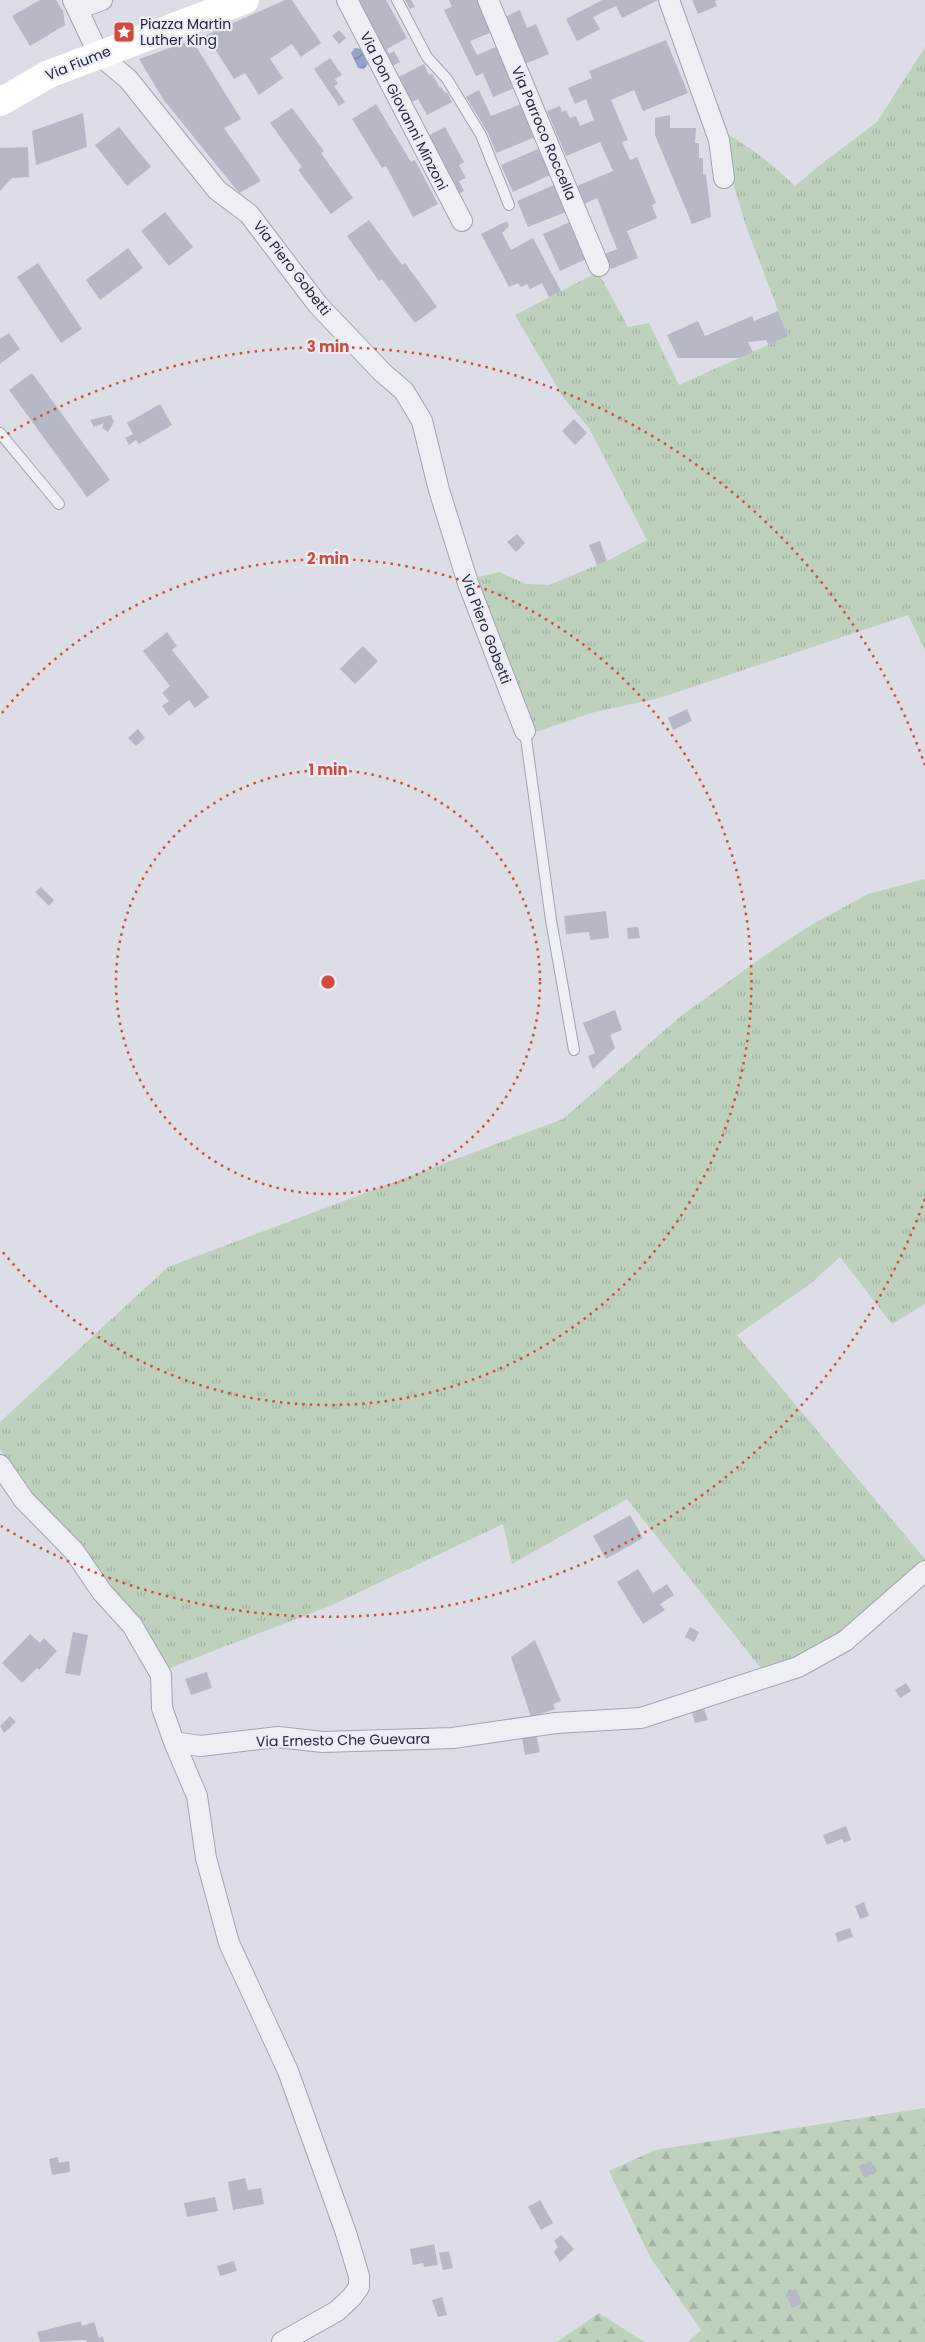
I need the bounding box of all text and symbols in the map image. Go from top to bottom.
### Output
place label: Piazza Martin Luther King [140,14,231,50]
place icon: Piazza Martin Luther King [112,20,136,44]
street label: Via Don Giovanni Minzoni [355,28,453,194]
street label: Via Fiume [42,41,114,85]
street label: Via Parroco Roccella [507,63,581,203]
street label: Via Piero Gobetti [248,216,336,320]
text: 3 min [307,336,349,357]
text: 2 min [307,548,349,569]
street label: Via Piero Gobetti [456,571,516,687]
text: 1 min [308,759,348,780]
centre of rings [319,973,337,991]
street label: Via Ernesto Che Guevara [256,1728,430,1752]

